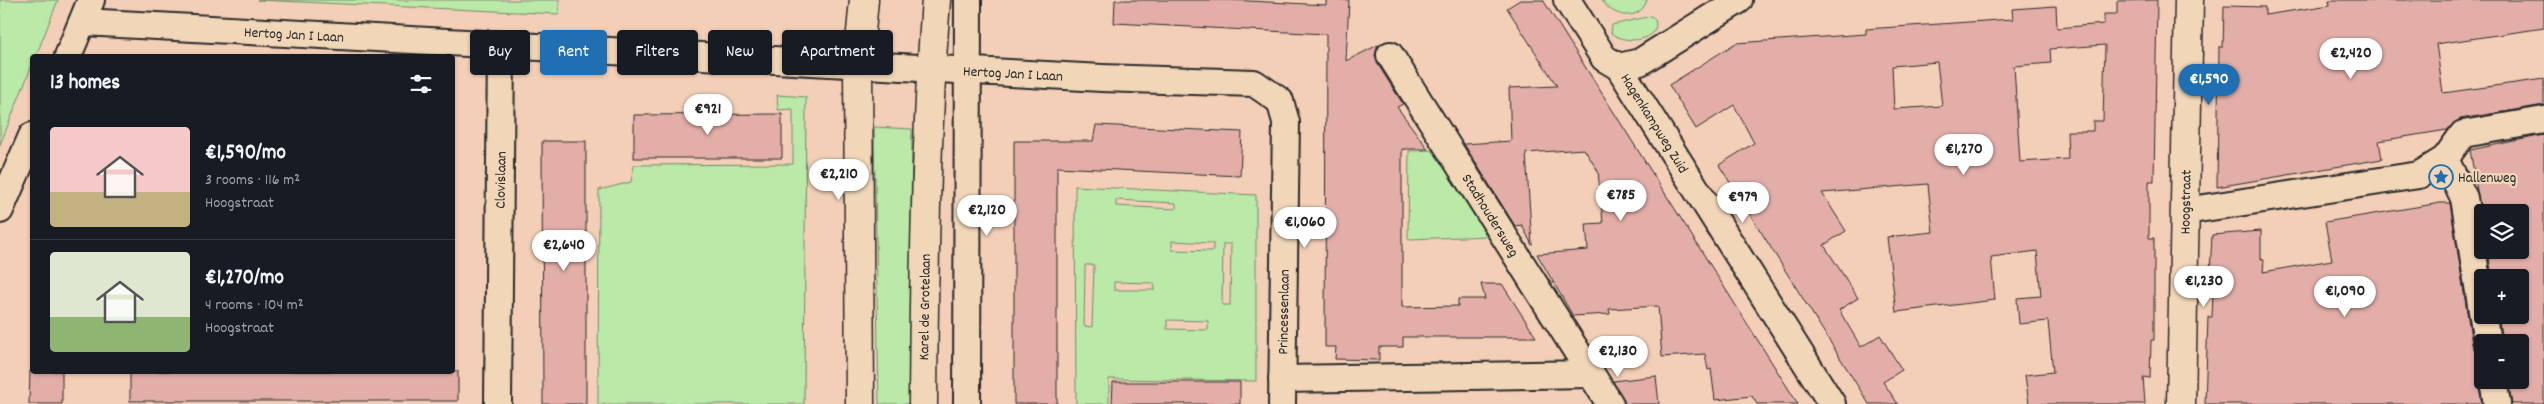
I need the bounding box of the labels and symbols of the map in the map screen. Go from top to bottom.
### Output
street label: Hertog Jan I Laan [243,22,345,50]
pin: €2,420 [2310,38,2392,80]
street label: Hertog Jan I Laan [962,61,1064,89]
pin: €1,590 [2168,64,2250,106]
street label: Hagenkampweg Zuid [1614,70,1693,178]
pin: €921 [678,94,738,136]
pin: €1,270 [1923,134,2005,176]
street label: Clovislaan [490,151,514,209]
pin: €2,210 [798,158,880,201]
place icon: Hallenweg [2428,164,2454,190]
place label: Hallenweg [2458,168,2516,190]
street label: Hoogstraat [2175,169,2199,235]
street label: Stadhoudersweg [1455,170,1524,262]
pin: €785 [1591,180,1651,222]
pin: €979 [1713,182,1773,224]
pin: €2,120 [946,194,1028,237]
pin: €1,060 [1264,206,1346,249]
pin: €2,640 [523,230,605,272]
street label: Karel de Grotelaan [914,253,938,361]
pin: €1,230 [2163,266,2245,308]
street label: Princessenlaan [1273,269,1297,355]
pin: €1,090 [2304,276,2386,318]
pin: €2,130 [1577,336,1659,378]

